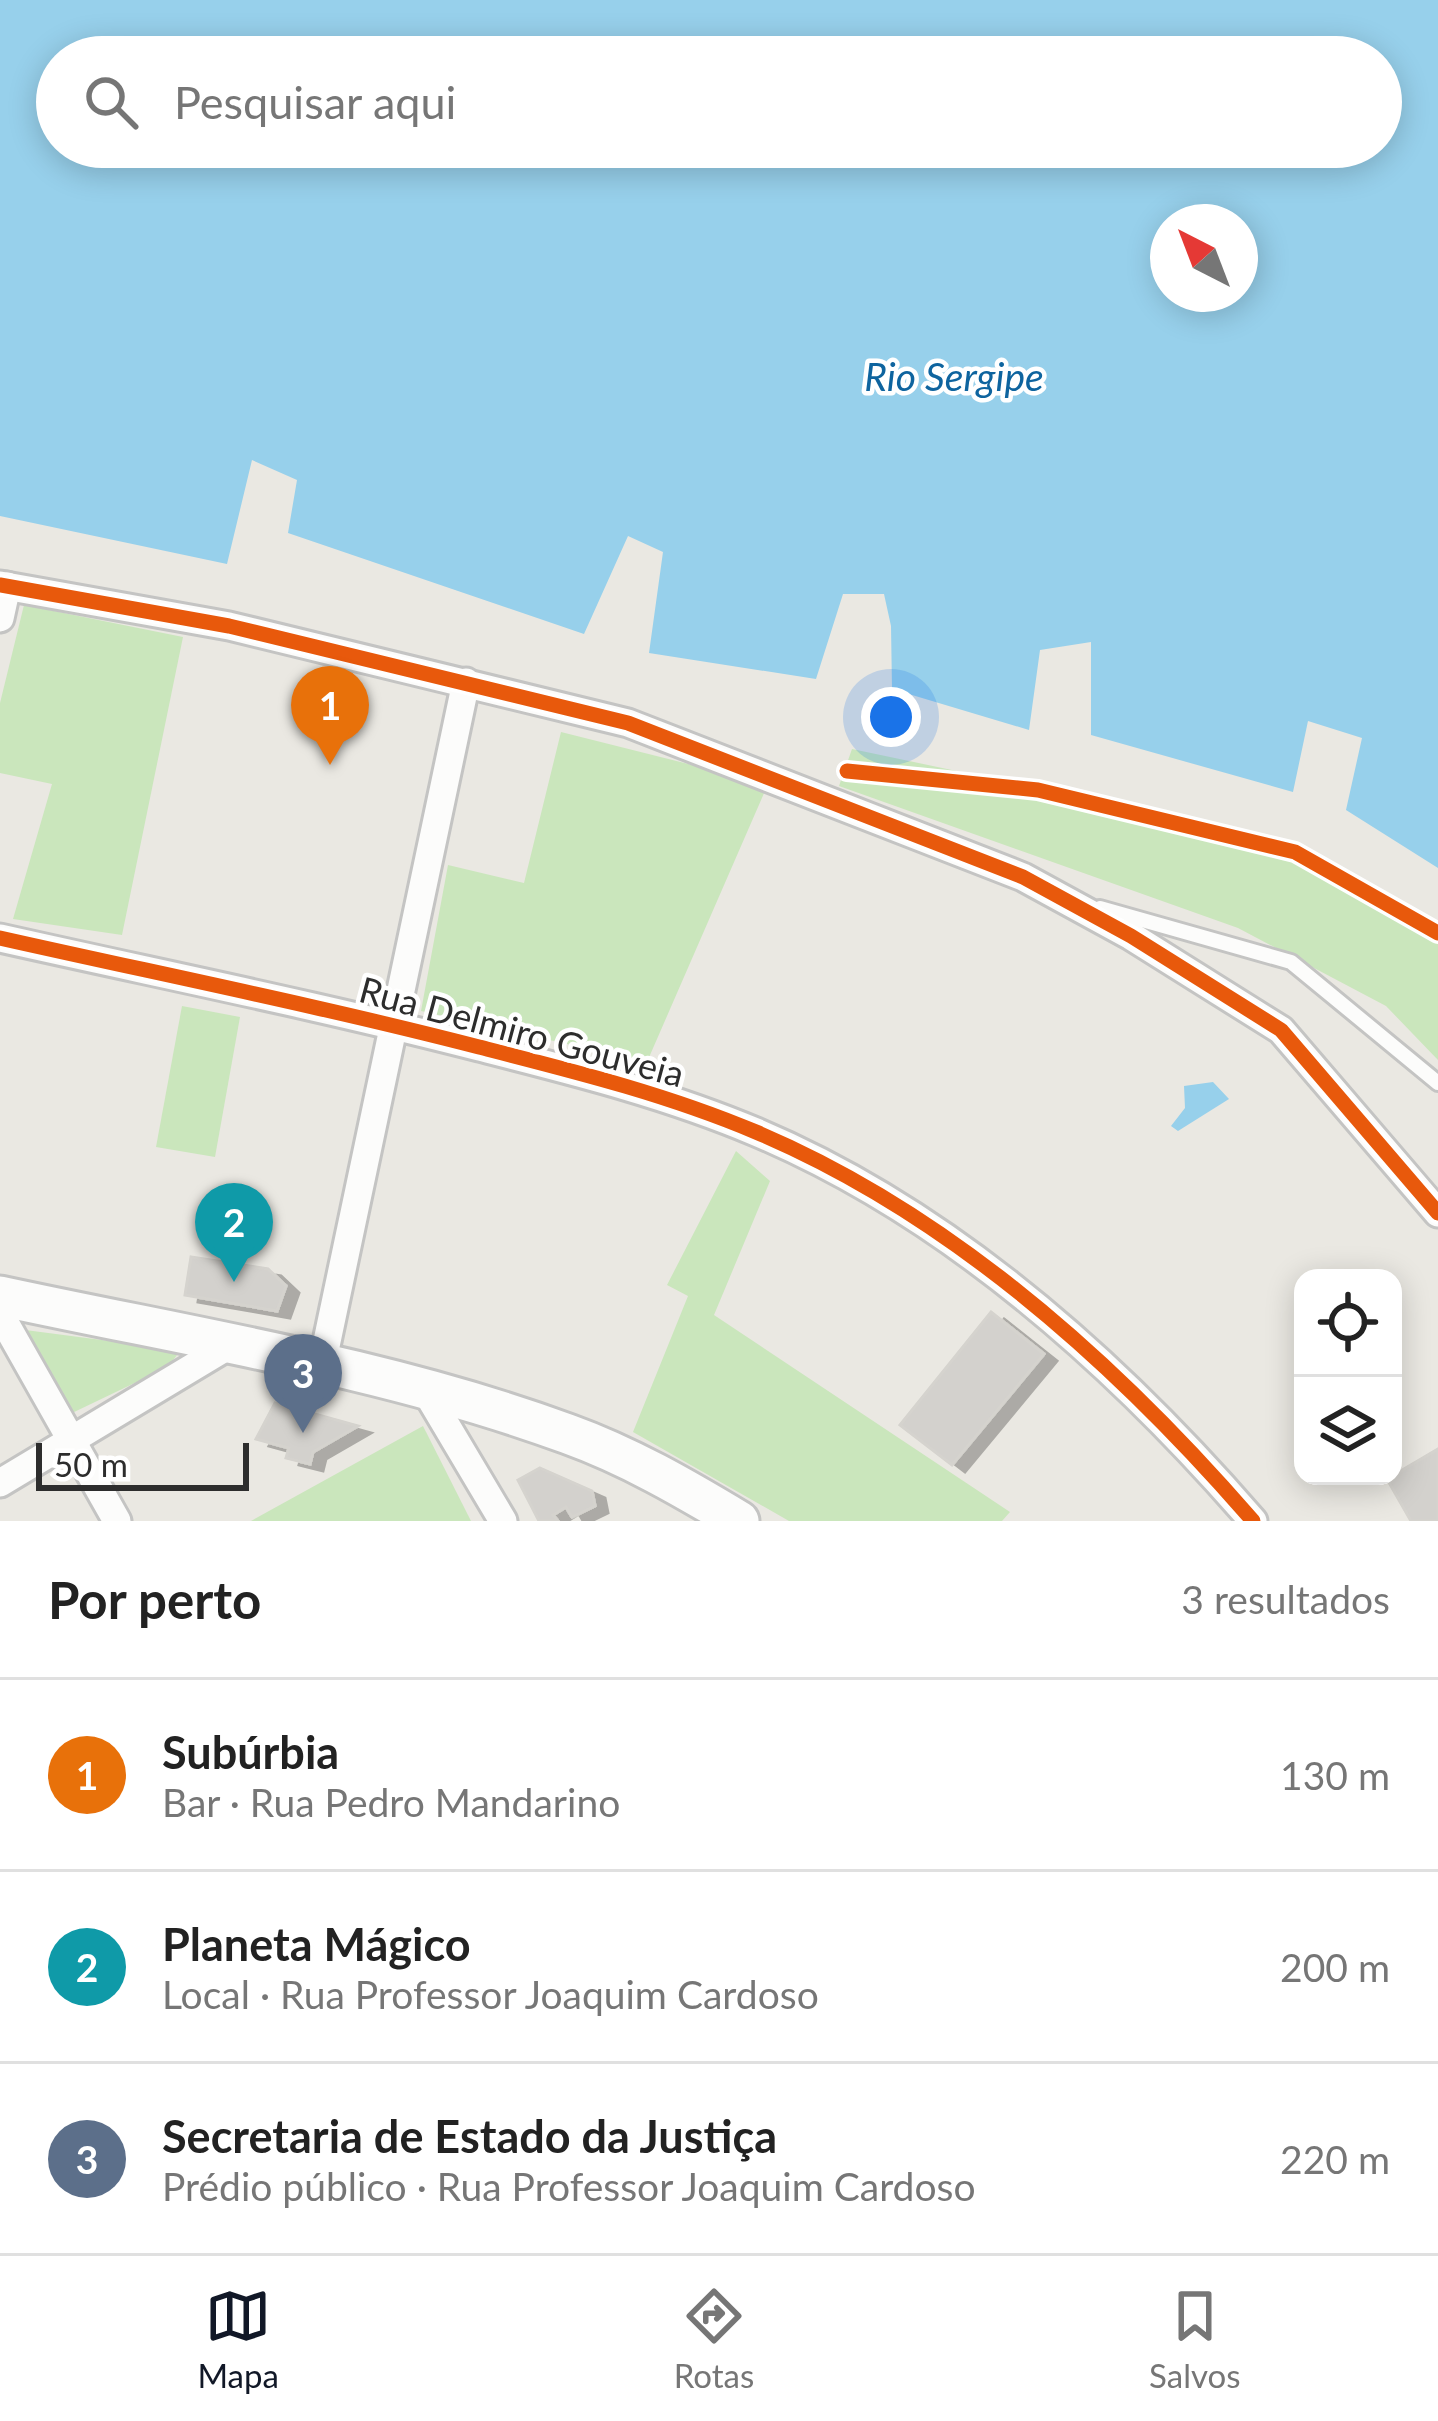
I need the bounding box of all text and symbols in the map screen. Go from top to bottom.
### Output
search box [36,36,1402,168]
icon: search [78,69,144,135]
text: Pesquisar aqui [174,75,456,129]
north arrow [1150,204,1258,312]
water label: Rio Sergipe [864,353,1044,399]
pin: 1 [291,666,369,765]
your location [861,687,921,747]
street label: Rua Delmiro Gouveia [355,967,689,1095]
pin: 2 [195,1183,273,1282]
map controls [1294,1269,1402,1485]
button: locate [1294,1269,1402,1377]
pin: 3 [264,1334,342,1433]
button: layers [1294,1377,1402,1485]
scale bar [36,1437,249,1490]
text: 50 m [54,1444,128,1484]
text: Por perto [48,1569,261,1630]
text: 3 resultados [1181,1576,1390,1622]
text: Subúrbia [162,1725,339,1779]
text: 1 [76,1752,98,1798]
text: 130 m [1280,1752,1390,1798]
text: Bar · Rua Pedro Mandarino [162,1779,620,1825]
text: Planeta Mágico [162,1917,471,1971]
text: 2 [76,1944,98,1990]
text: 200 m [1280,1944,1390,1990]
text: Local · Rua Professor Joaquim Cardoso [162,1971,819,2017]
text: Secretaria de Estado da Justiça [162,2109,777,2163]
text: 3 [76,2136,98,2182]
text: 220 m [1280,2136,1390,2182]
text: Prédio público · Rua Professor Joaquim Cardoso [162,2163,976,2209]
tab: Mapa [197,2283,279,2395]
tab: Rotas [674,2283,754,2395]
tab: Salvos [1149,2283,1241,2395]

